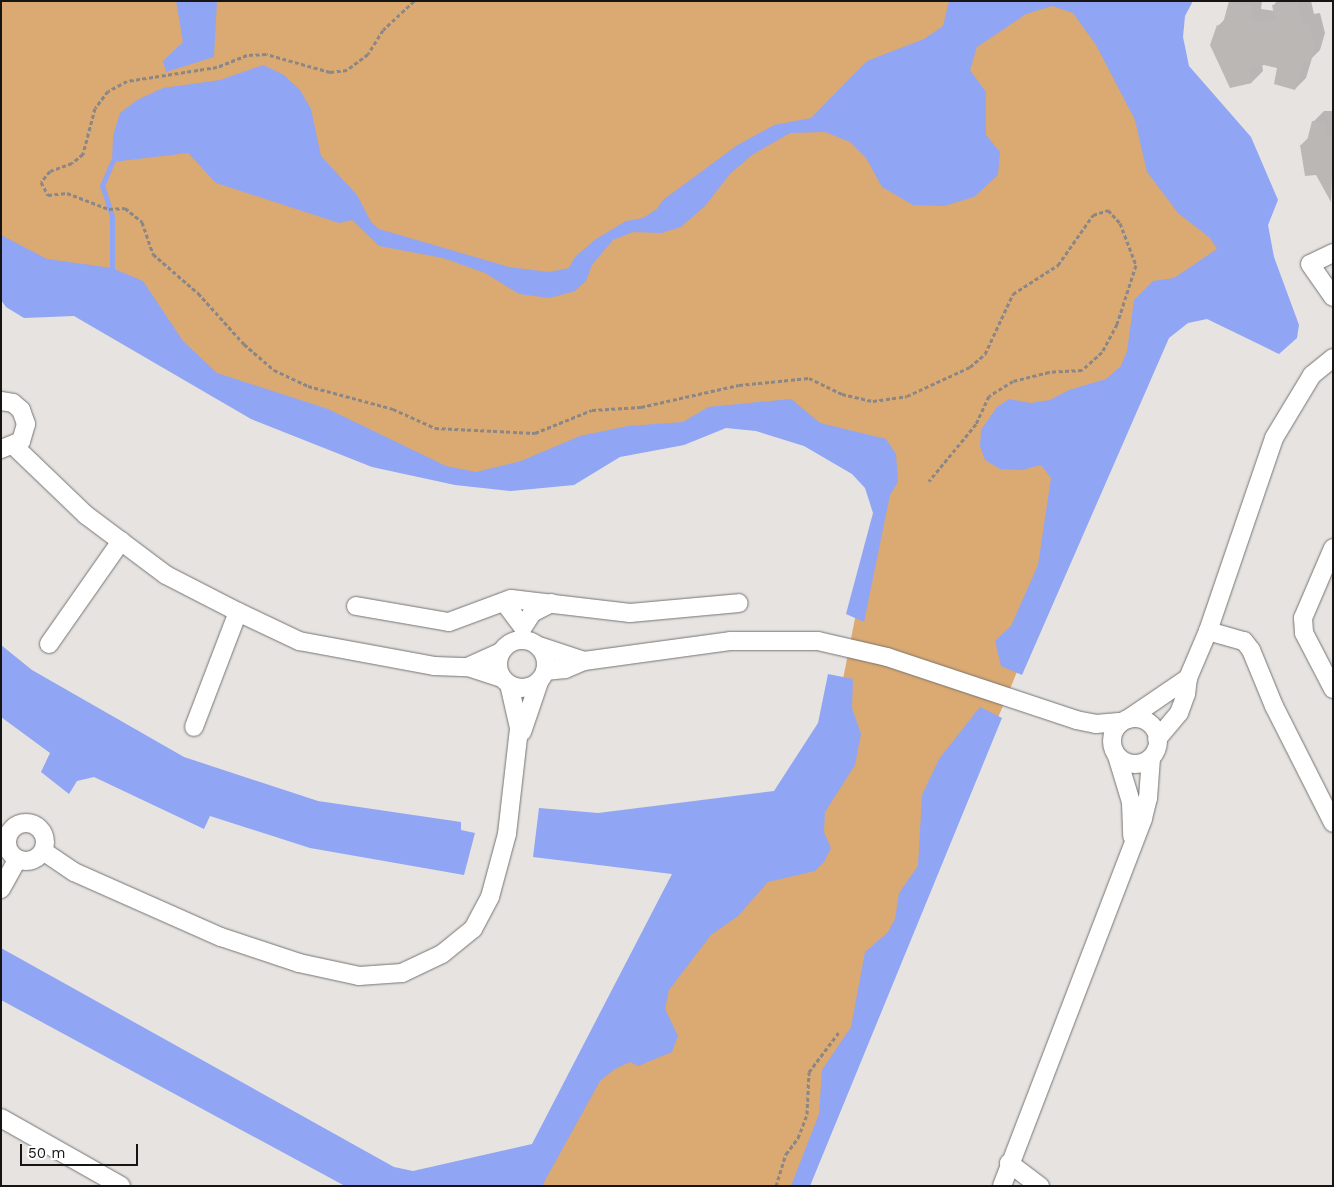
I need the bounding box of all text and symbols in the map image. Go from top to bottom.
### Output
scale bar [22,1134,140,1166]
text: 50 m [28,1144,65,1162]

